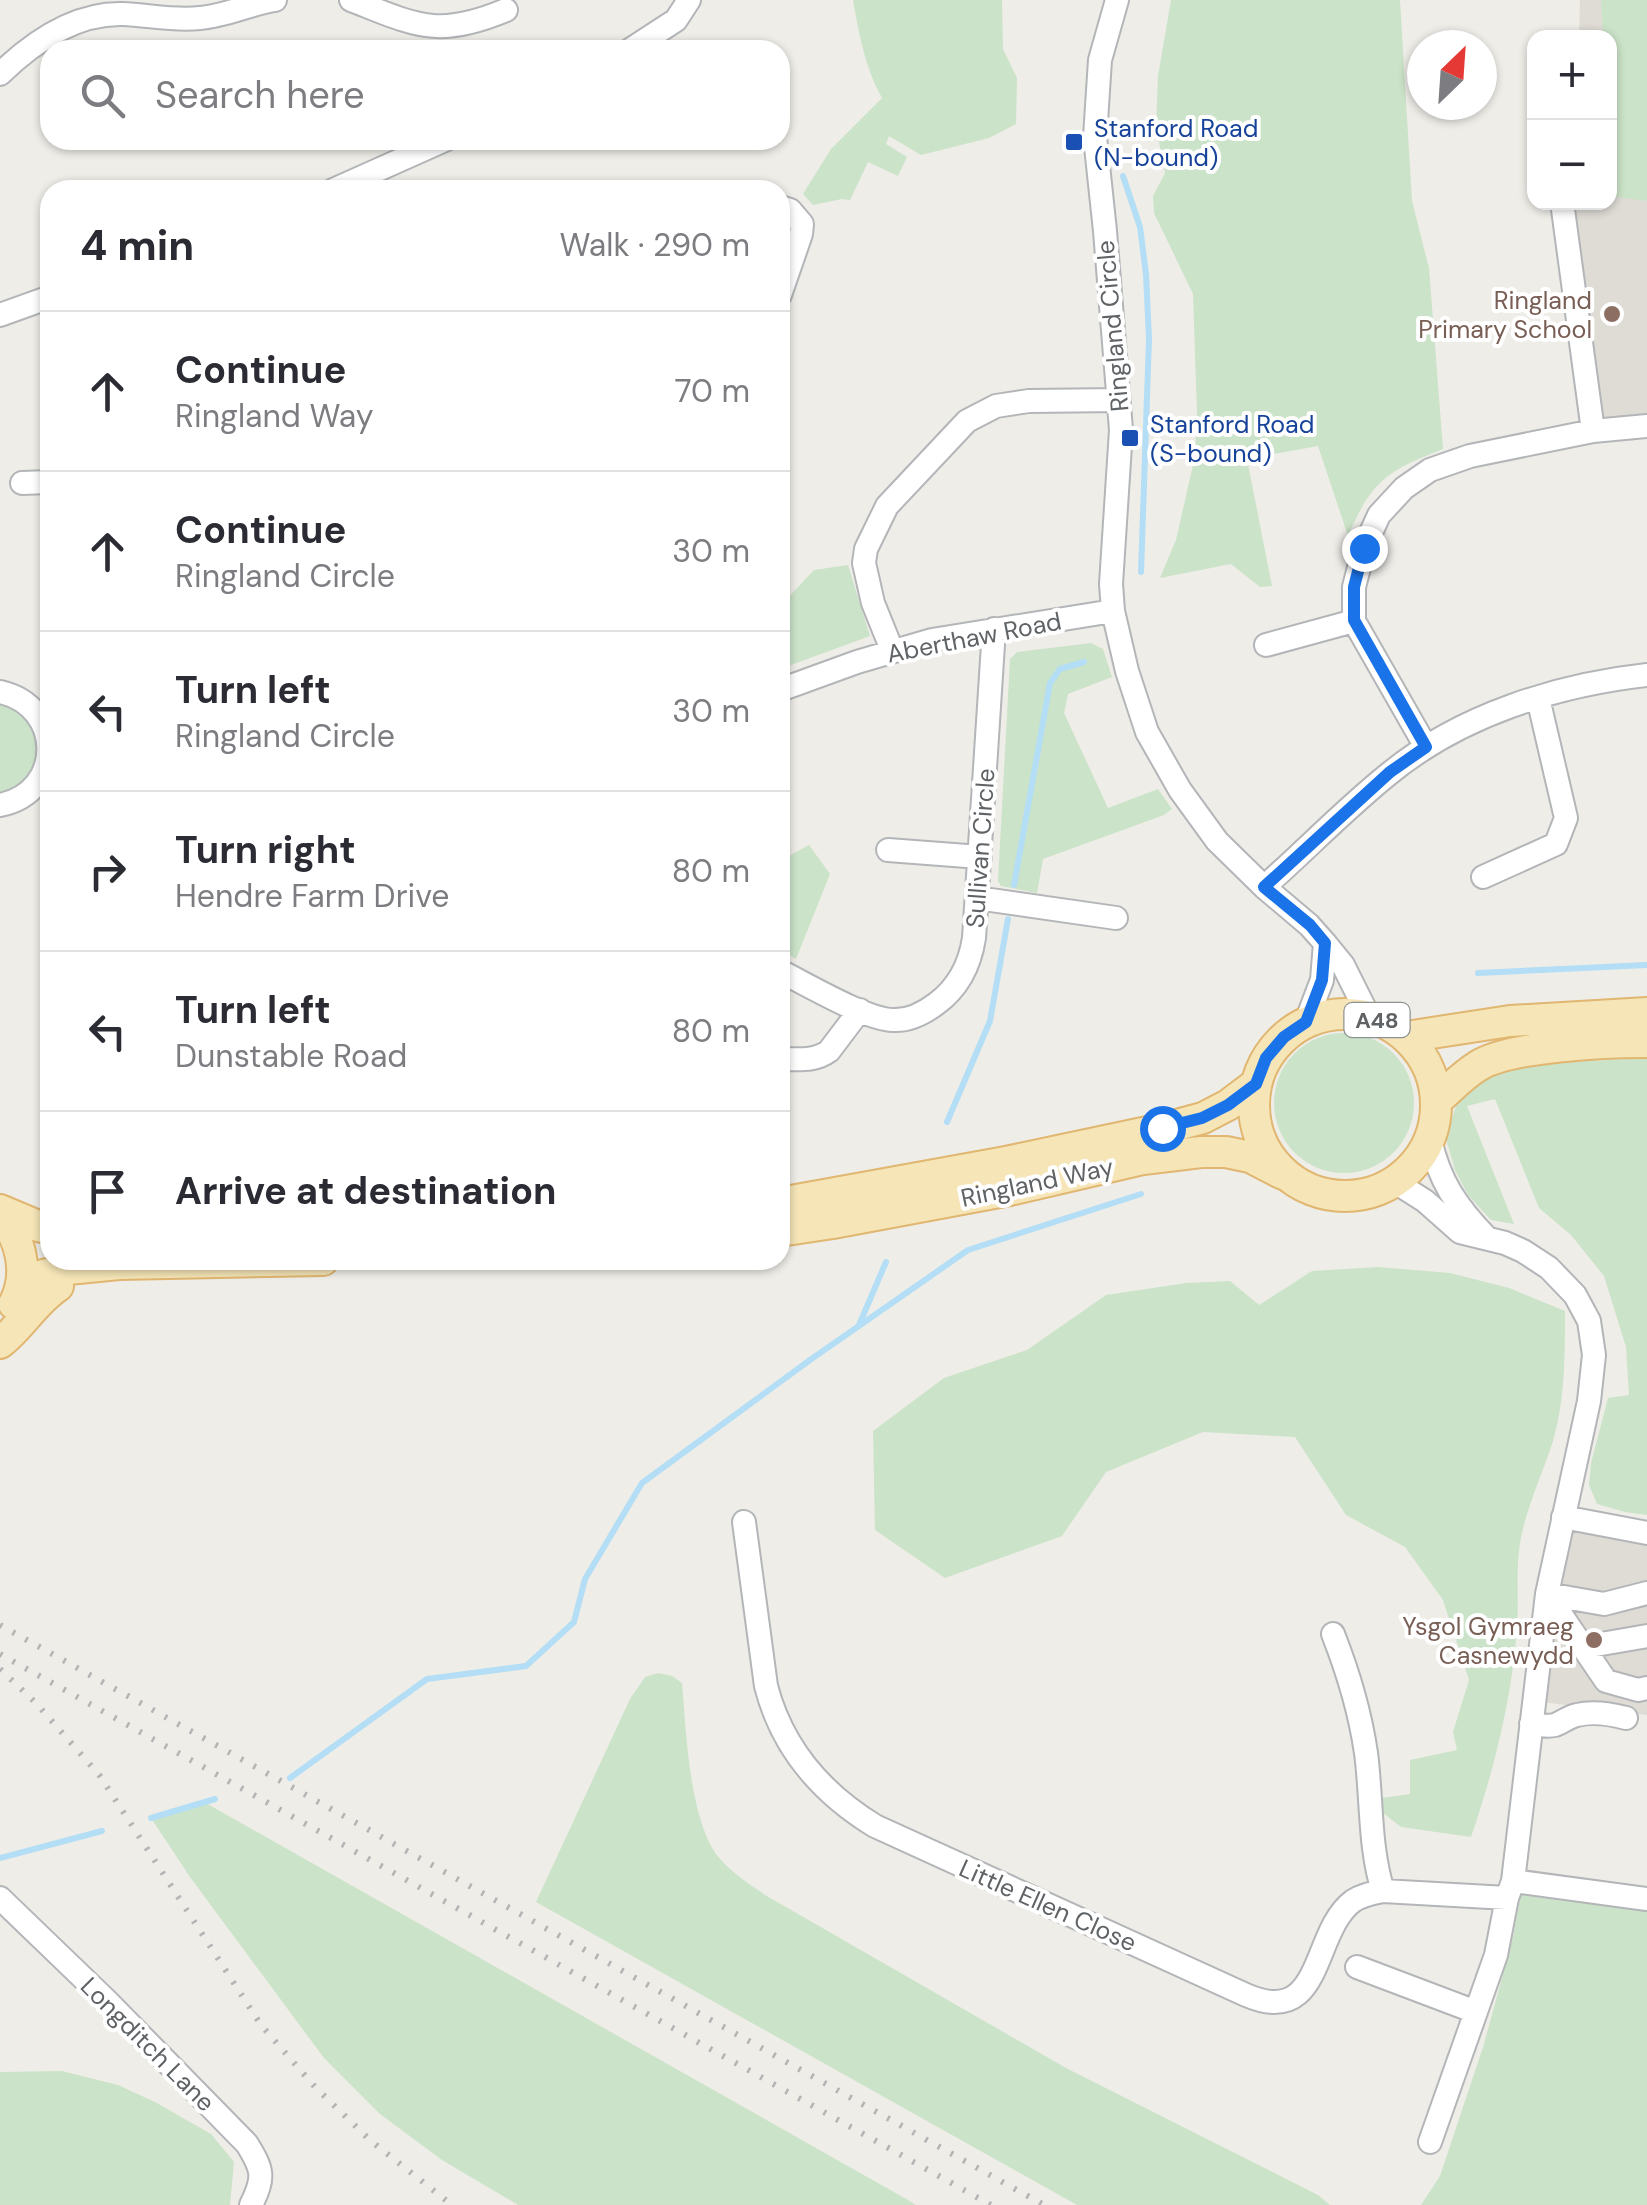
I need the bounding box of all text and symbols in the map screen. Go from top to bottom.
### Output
north arrow [1407,30,1497,120]
map controls [1527,30,1617,210]
button: + [1527,30,1617,120]
search box [40,40,790,150]
icon: search [75,68,130,123]
text: Search here [155,70,365,120]
place label: Stanford Road (N-bound) [1094,112,1258,174]
button: − [1527,120,1617,210]
marker: Stanford Road (N-bound) [1063,131,1085,153]
text: 4 min [80,218,194,273]
text: Walk · 290 m [559,224,750,266]
street label: Ringland Circle [1089,239,1136,413]
place label: Ringland Primary School [1418,284,1592,346]
marker: Ringland Primary School [1601,303,1623,325]
text: Continue [175,345,346,395]
icon: ahead [80,364,135,419]
text: 70 m [674,370,750,412]
text: Ringland Way [175,395,374,437]
place label: Stanford Road (S-bound) [1150,408,1314,470]
marker: Stanford Road (S-bound) [1119,427,1141,449]
text: Continue [175,505,346,555]
icon: ahead [80,524,135,579]
route end [1342,526,1388,572]
text: 30 m [672,530,750,572]
text: Ringland Circle [175,555,395,597]
street label: Aberthaw Road [884,604,1064,671]
text: Turn left [175,665,331,715]
icon: left [80,684,135,739]
text: 30 m [672,690,750,732]
text: Ringland Circle [175,715,395,757]
street label: Sullivan Circle [958,767,1003,929]
text: Turn right [175,825,356,875]
icon: right [80,844,135,899]
text: 80 m [672,850,750,892]
text: Hendre Farm Drive [175,875,449,917]
text: Turn left [175,985,331,1035]
road number: A48 [1344,1003,1410,1037]
icon: left [80,1004,135,1059]
text: 80 m [672,1010,750,1052]
text: Dunstable Road [175,1035,407,1077]
route start [1140,1106,1186,1152]
street label: Ringland Way [958,1150,1116,1215]
icon: arrive [80,1164,135,1219]
text: Arrive at destination [175,1166,557,1216]
place label: Ysgol Gymraeg Casnewydd [1402,1610,1574,1672]
marker: Ysgol Gymraeg Casnewydd [1583,1629,1605,1651]
street label: Little Ellen Close [954,1852,1142,1959]
street label: Longditch Lane [73,1970,222,2119]

